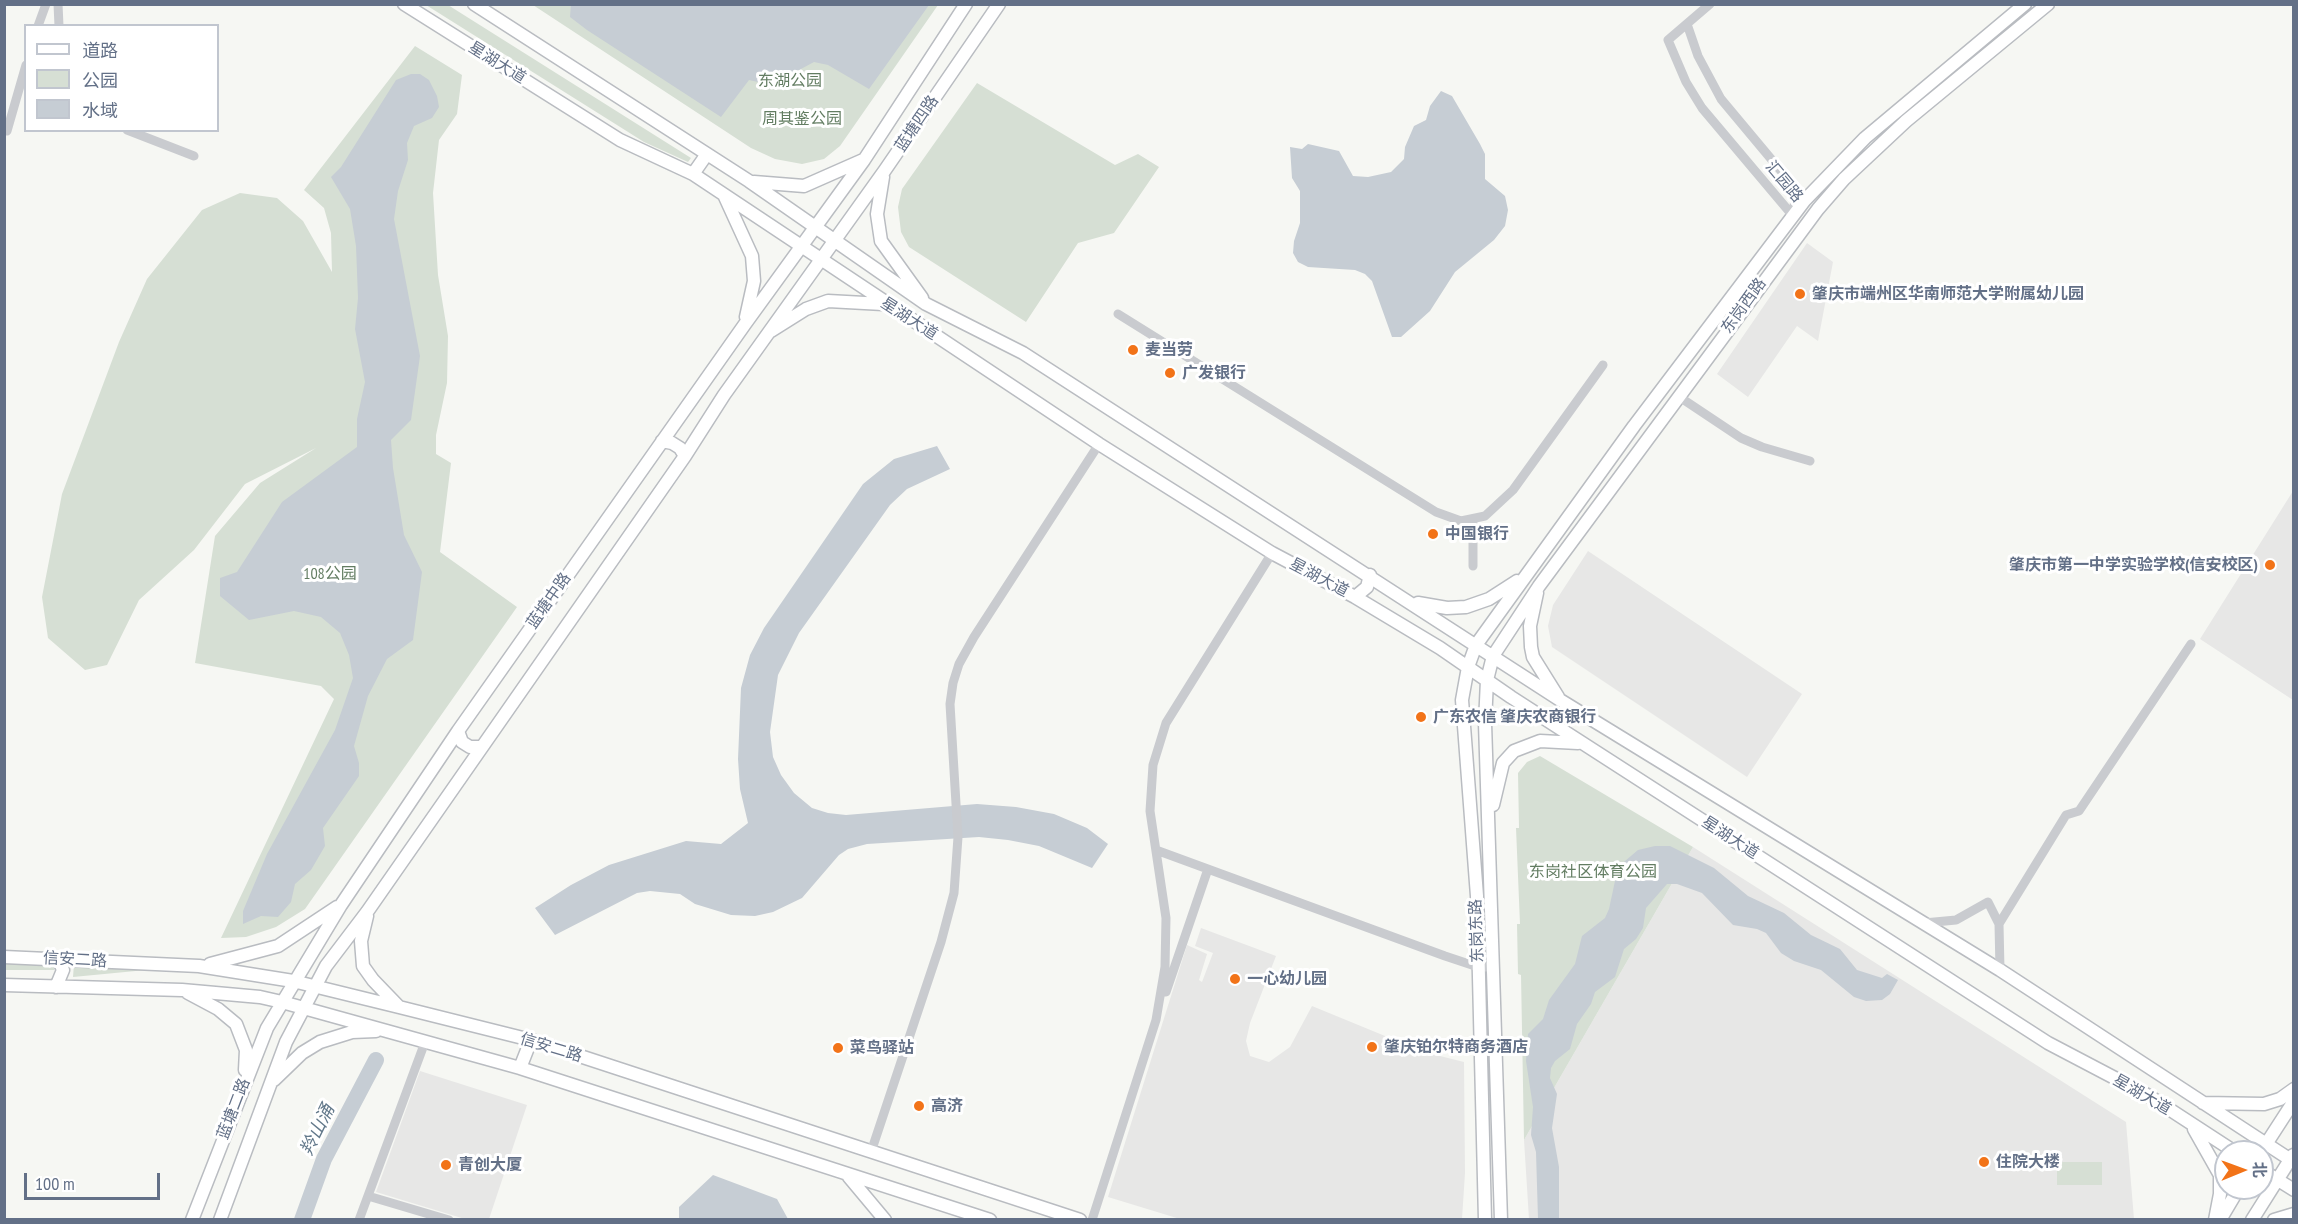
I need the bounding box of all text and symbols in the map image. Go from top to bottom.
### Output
legend [24,24,219,132]
street label: 星湖大道 [465,38,529,88]
text: 道路 [82,39,118,62]
text: 公园 [82,69,118,92]
park label: 东湖公园 [758,71,822,91]
street label: 蓝塘四路 [891,92,943,156]
text: 水域 [82,99,118,122]
park label: 周其鉴公园 [762,109,842,129]
street label: 汇园路 [1761,157,1807,207]
street label: 东岗西路 [1717,274,1771,338]
place label: 肇庆市端州区华南师范大学附属幼儿园 [1812,284,2084,304]
marker: 肇庆市端州区华南师范大学附属幼儿园 [1793,287,1807,301]
street label: 星湖大道 [877,294,941,344]
place label: 麦当劳 [1145,340,1193,360]
marker: 麦当劳 [1126,343,1140,357]
place label: 广发银行 [1182,363,1246,383]
marker: 广发银行 [1163,366,1177,380]
place label: 中国银行 [1445,524,1509,544]
marker: 中国银行 [1426,527,1440,541]
street label: 星湖大道 [1286,555,1352,601]
place label: 肇庆市第一中学实验学校(信安校区) [2009,555,2258,575]
marker: 肇庆市第一中学实验学校(信安校区) [2263,558,2277,572]
park label: 108公园 [303,564,357,584]
street label: 蓝塘中路 [523,569,575,633]
place label: 广东农信 肇庆农商银行 [1433,707,1596,727]
marker: 广东农信 肇庆农商银行 [1414,710,1428,724]
street label: 星湖大道 [1698,813,1762,863]
park label: 东岗社区体育公园 [1529,862,1657,882]
street label: 东岗东路 [1466,899,1488,963]
street label: 信安二路 [43,949,107,971]
place label: 一心幼儿园 [1247,969,1327,989]
marker: 一心幼儿园 [1228,972,1242,986]
street label: 信安二路 [518,1029,584,1067]
place label: 肇庆铂尔特商务酒店 [1384,1037,1528,1057]
place label: 菜鸟驿站 [850,1038,914,1058]
marker: 肇庆铂尔特商务酒店 [1365,1040,1379,1054]
marker: 菜鸟驿站 [831,1041,845,1055]
street label: 星湖大道 [2109,1071,2175,1119]
street label: 蓝塘二路 [214,1076,254,1142]
place label: 高济 [931,1096,963,1116]
marker: 高济 [912,1099,926,1113]
water label: 羚山涌 [296,1101,340,1159]
north arrow [2214,1140,2274,1200]
place label: 住院大楼 [1996,1152,2060,1172]
place label: 青创大厦 [458,1155,522,1175]
marker: 住院大楼 [1977,1155,1991,1169]
marker: 青创大厦 [439,1158,453,1172]
scale bar [27,1161,164,1199]
text: 北 [2250,1162,2270,1178]
text: 100 m [35,1172,75,1195]

